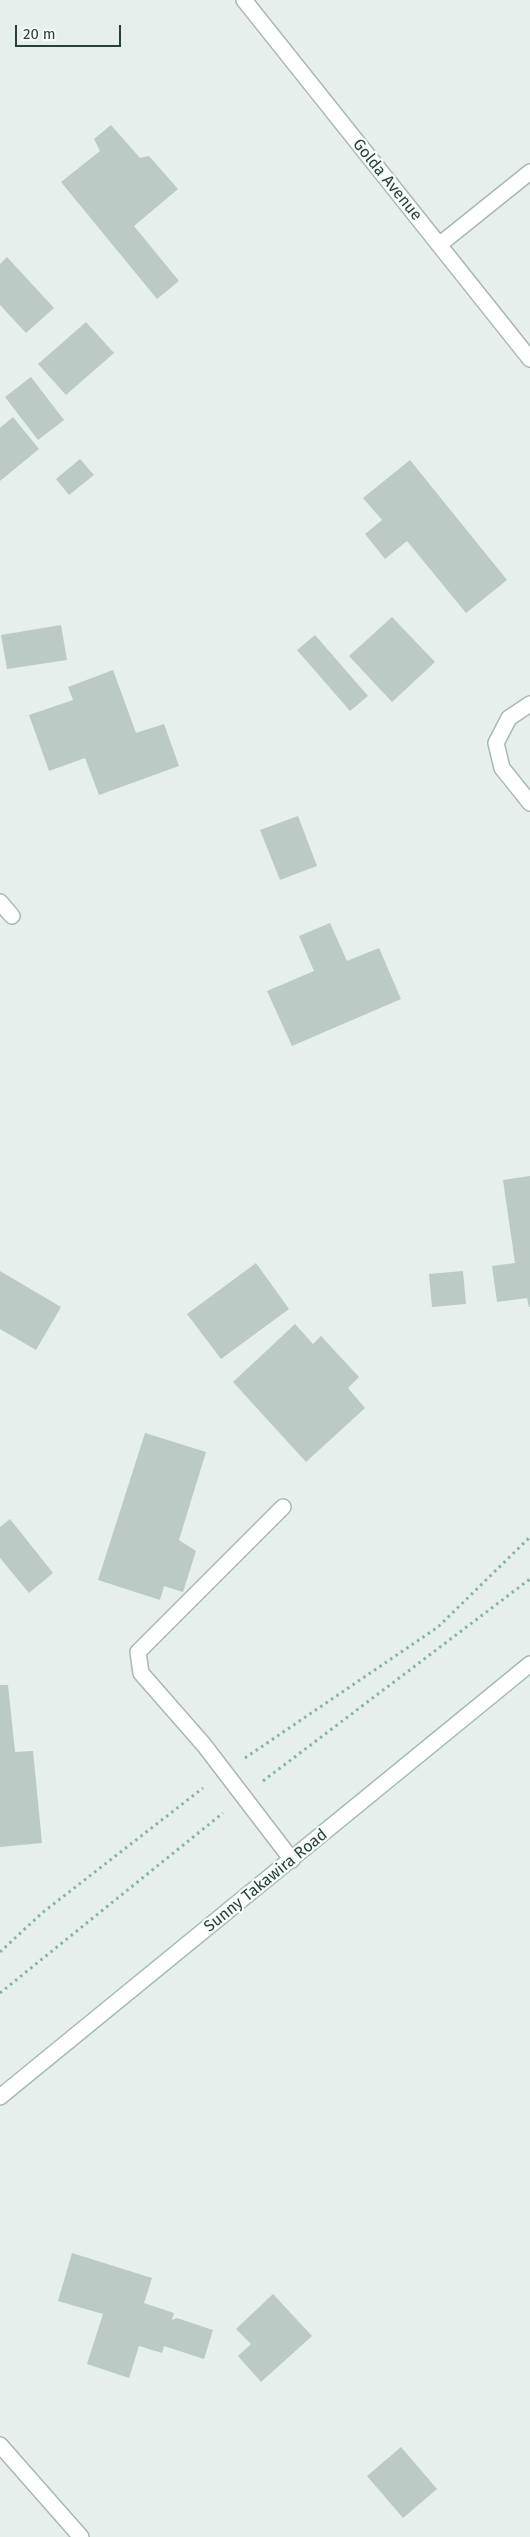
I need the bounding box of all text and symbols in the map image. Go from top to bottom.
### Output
scale bar [18,15,124,47]
text: 20 m [23,25,56,43]
street label: Golda Avenue [348,135,426,225]
street label: Sunny Takawira Road [201,1825,331,1937]

